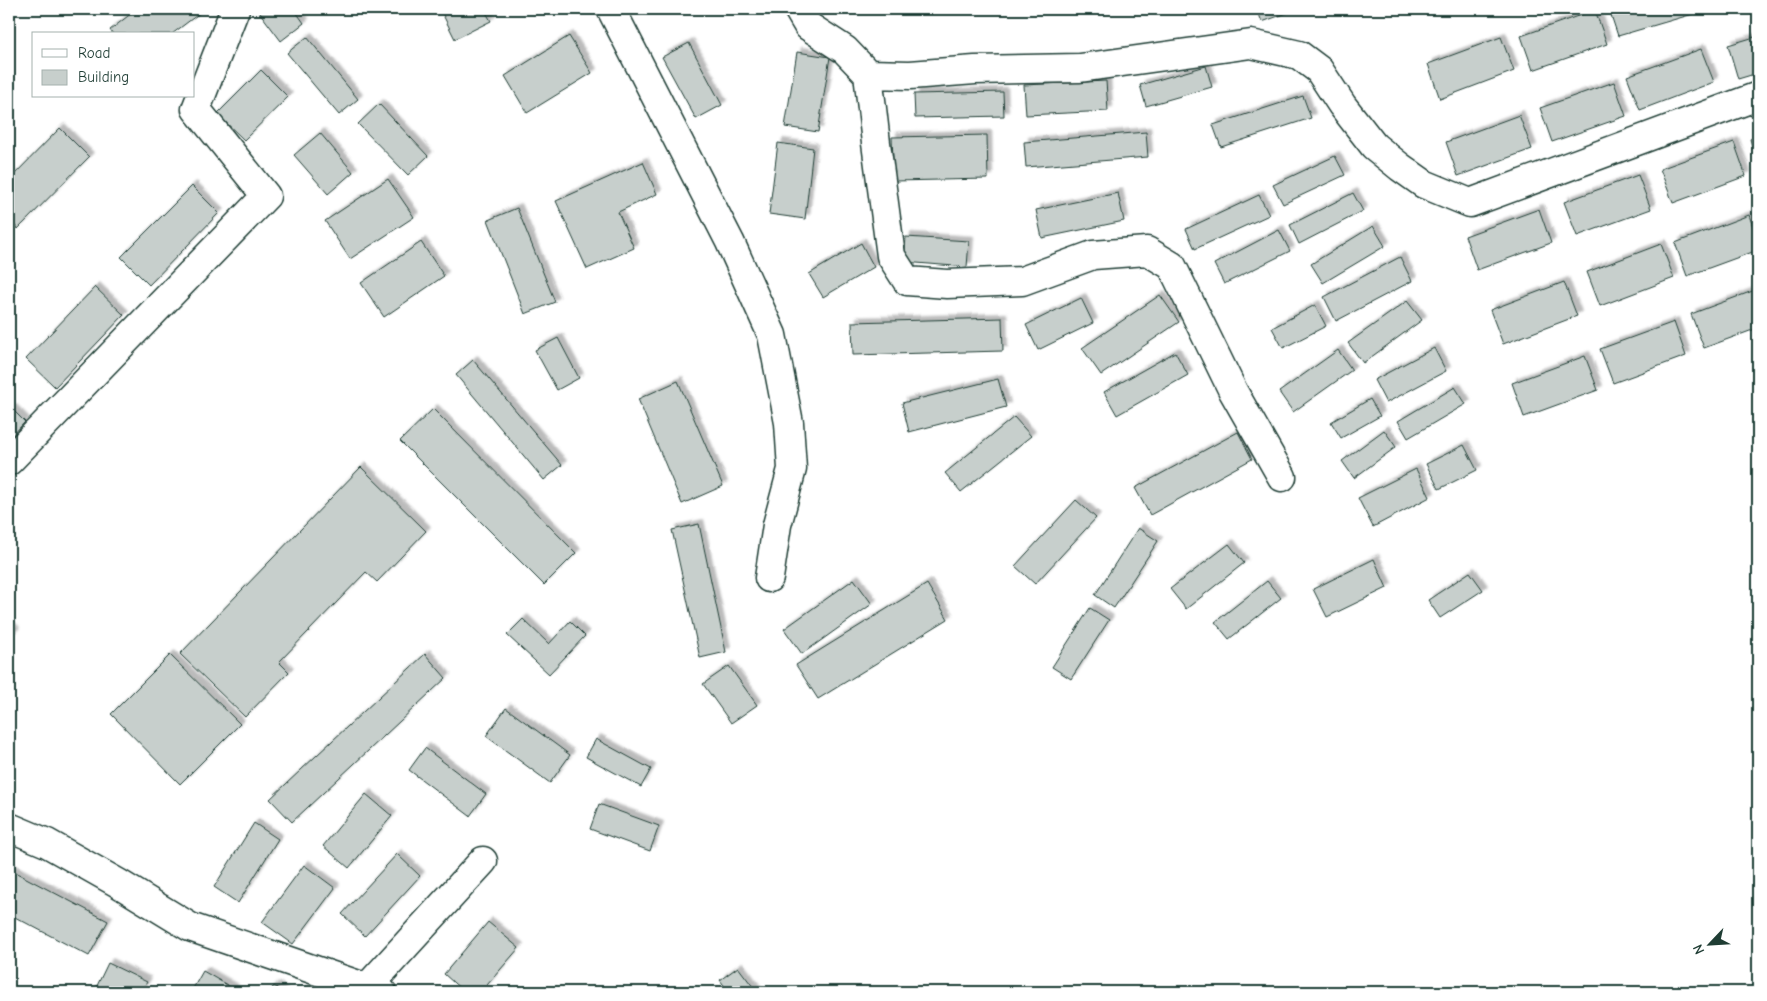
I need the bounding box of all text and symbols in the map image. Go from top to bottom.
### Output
legend [32,32,195,98]
text: Road [78,44,110,62]
text: Building [78,68,129,86]
north arrow [1684,918,1734,968]
text: N [1689,942,1708,957]

